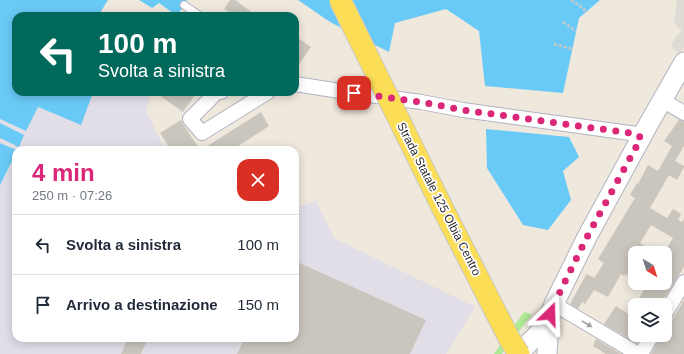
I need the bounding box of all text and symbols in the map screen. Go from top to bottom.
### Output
icon: left [32,28,84,80]
text: 100 m [98,28,177,59]
text: Svolta a sinistra [98,61,225,81]
pin [337,76,371,110]
icon: arrive [343,82,365,104]
street label: Strada Statale 125 Olbia Centro [394,120,484,278]
text: 4 min [32,159,95,186]
button: close [237,159,279,201]
text: 250 m · 07:26 [32,188,112,203]
icon: left [32,234,54,256]
text: Svolta a sinistra [66,236,181,253]
text: 100 m [237,236,279,253]
north arrow [628,246,672,290]
map controls [628,246,672,342]
position arrow [529,293,571,335]
icon: arrive [32,294,54,316]
text: Arrivo a destinazione [66,296,218,313]
text: 150 m [237,296,279,313]
button: layers [628,298,672,342]
one-way arrow [581,320,593,327]

